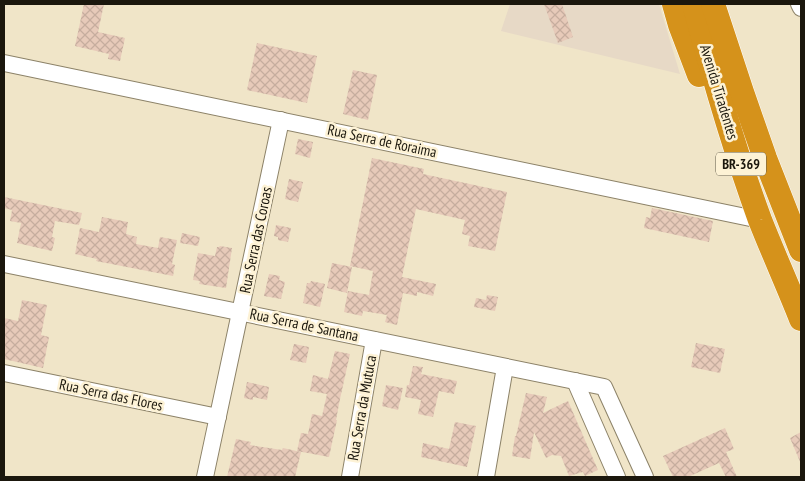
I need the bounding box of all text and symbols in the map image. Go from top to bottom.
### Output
street label: Avenida Tiradentes [696,42,743,142]
street label: Rua Serra de Roraima [326,120,438,161]
road number: BR-369 [716,152,766,175]
street label: Rua Serra das Coroas [235,185,276,295]
street label: Rua Serra de Santana [248,304,360,345]
street label: Rua Serra da Mutuca [343,354,380,462]
street label: Rua Serra das Flores [58,374,165,415]

